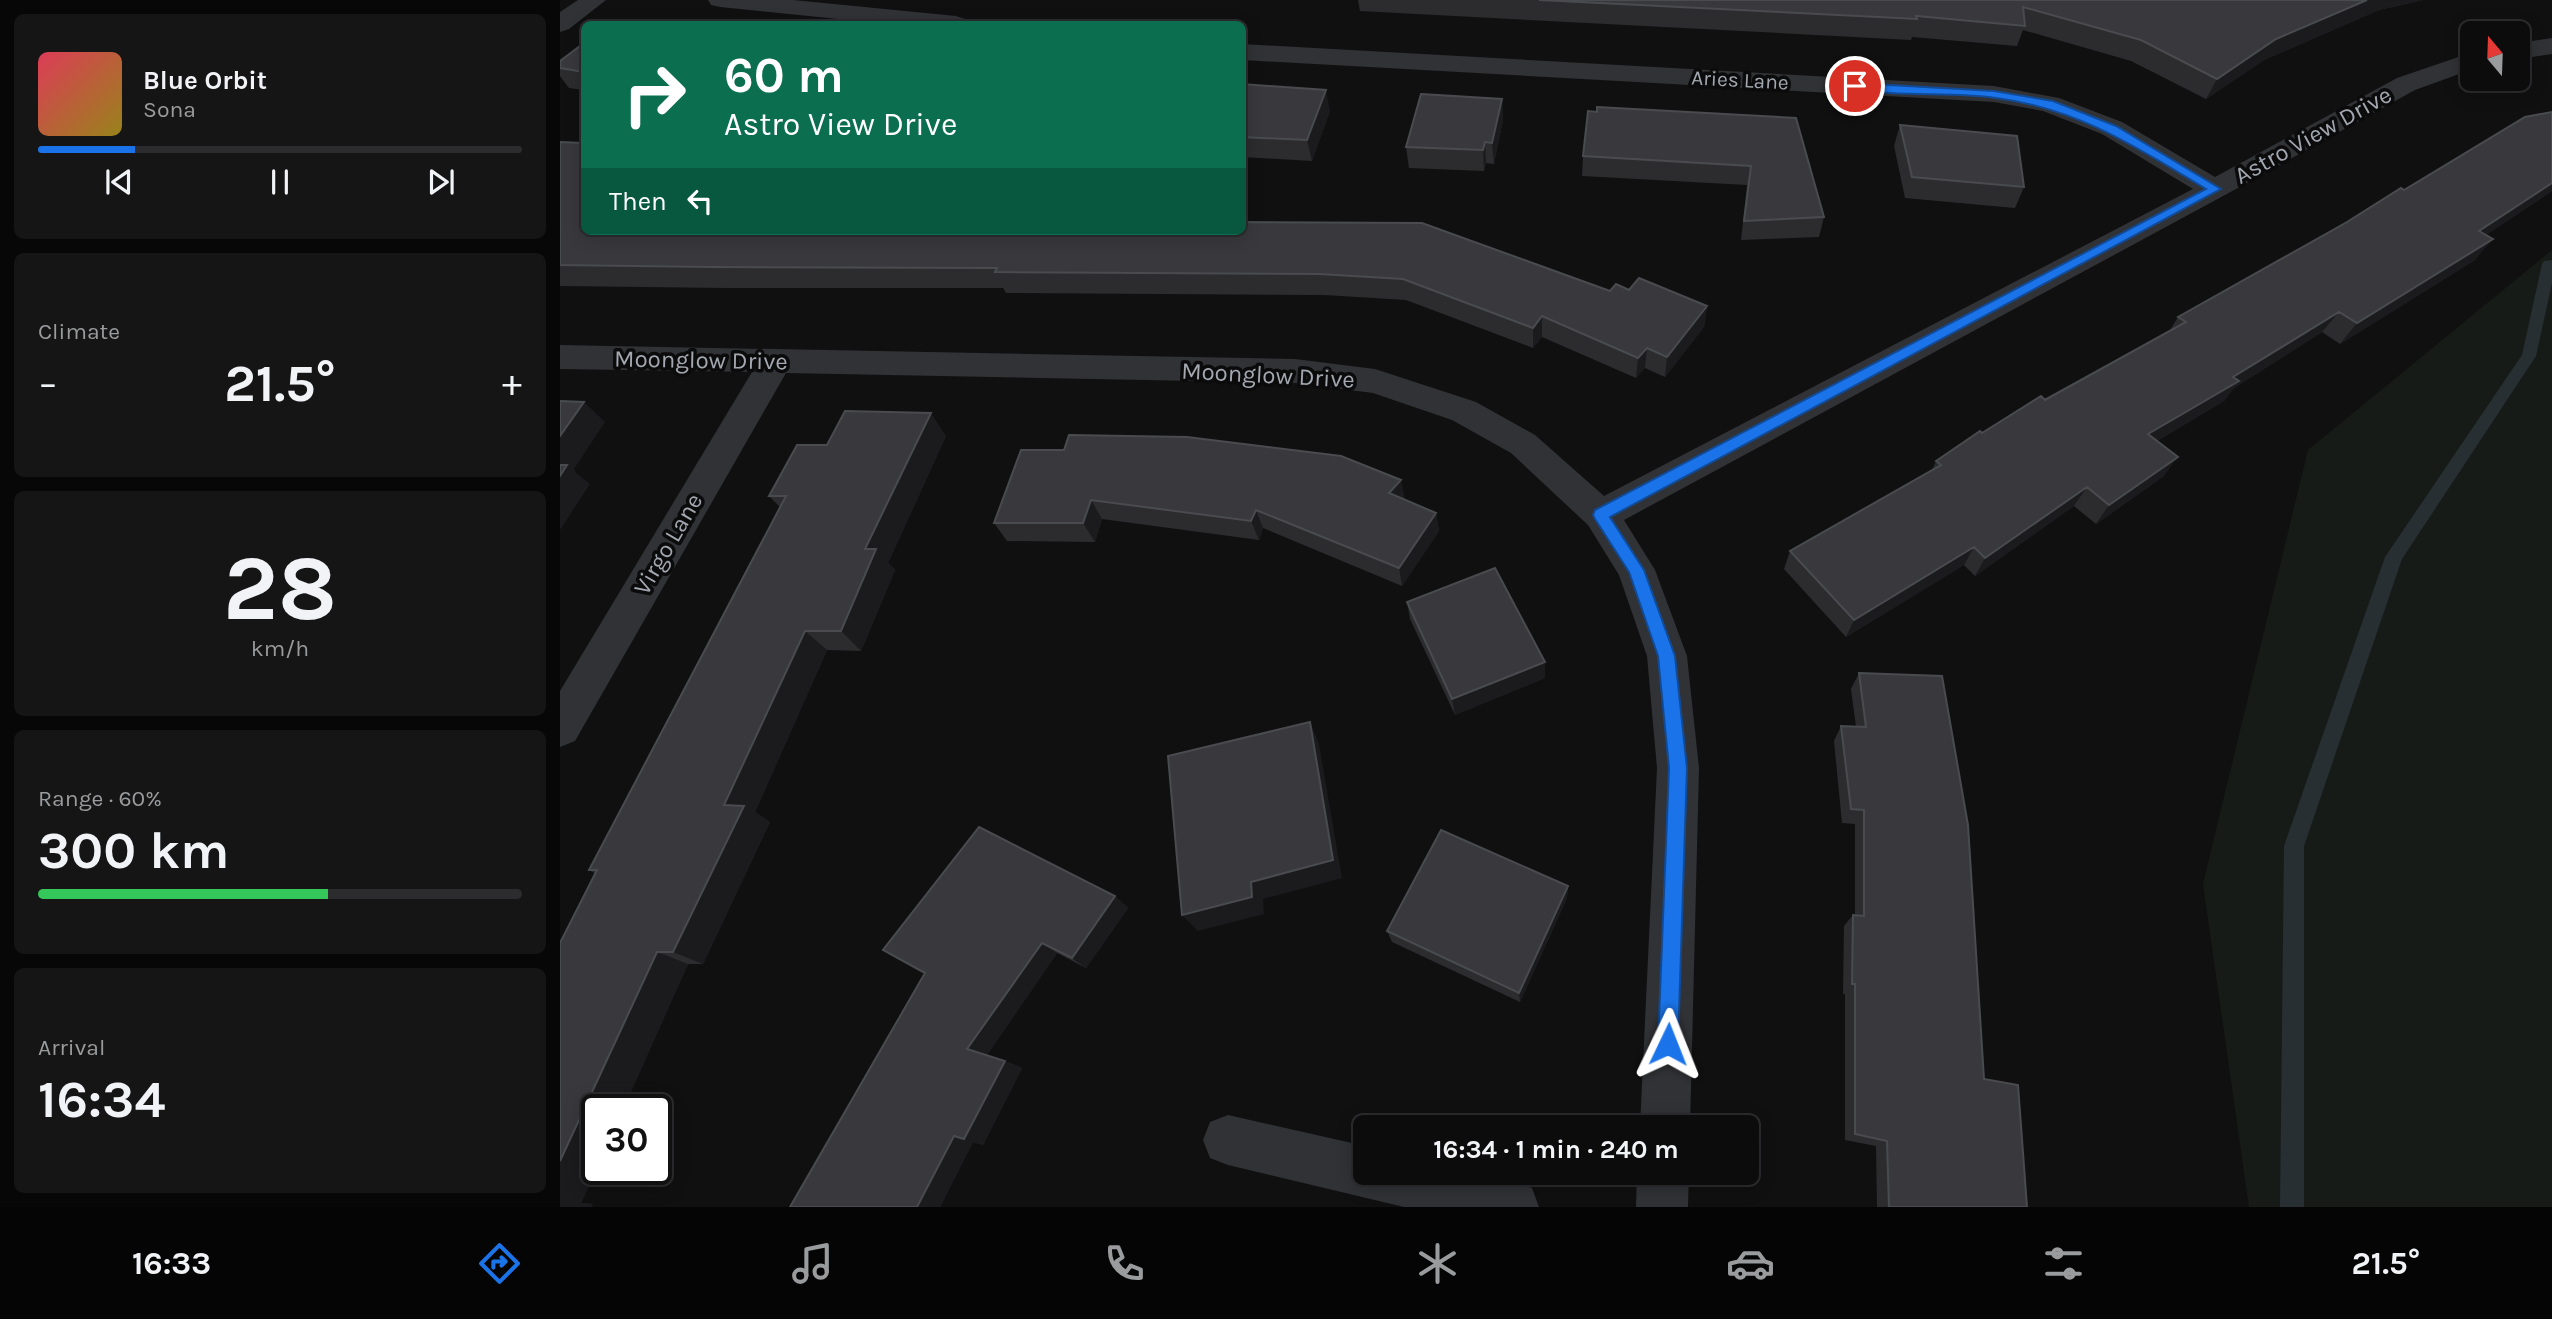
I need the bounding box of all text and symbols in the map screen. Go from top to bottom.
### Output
north arrow [2460,21,2530,91]
map controls [2460,21,2530,91]
text: 60 m [724,47,844,104]
icon: right [609,49,700,140]
pin [1825,56,1885,116]
text: Blue Orbit [143,65,267,96]
street label: Aries Lane [1691,65,1789,95]
icon: arrive [1836,67,1874,105]
street label: Astro View Drive [2230,80,2396,190]
text: Sona [143,96,196,123]
text: Astro View Drive [724,106,957,143]
icon: previous [100,163,138,201]
icon: pause [261,163,299,201]
icon: next [422,163,460,201]
icon: left [681,182,719,220]
text: Then [609,186,667,217]
text: Climate [38,318,120,345]
street label: Moonglow Drive [614,344,788,376]
text: 21.5° [224,353,336,414]
street label: Moonglow Drive [1181,356,1355,394]
text: − [38,361,58,406]
text: + [502,361,522,406]
street label: Virgo Lane [628,488,708,600]
text: 28 [223,536,337,642]
text: km/h [251,635,309,662]
text: Range · 60% [38,785,162,812]
text: 300 km [38,820,229,881]
position arrow [1631,1007,1705,1081]
text: Arrival [38,1034,105,1061]
text: 16:34 [38,1069,165,1130]
speed limit sign: 30 [581,1094,672,1185]
text: 16:34 · 1 min · 240 m [1433,1134,1679,1165]
icon: directions [475,1239,524,1288]
icon: music [788,1239,837,1288]
icon: phone [1100,1239,1149,1288]
icon: climate [1413,1239,1462,1288]
icon: car [1726,1239,1775,1288]
icon: filters [2039,1239,2088,1288]
text: 16:33 [132,1245,211,1282]
text: 21.5° [2351,1245,2420,1282]

